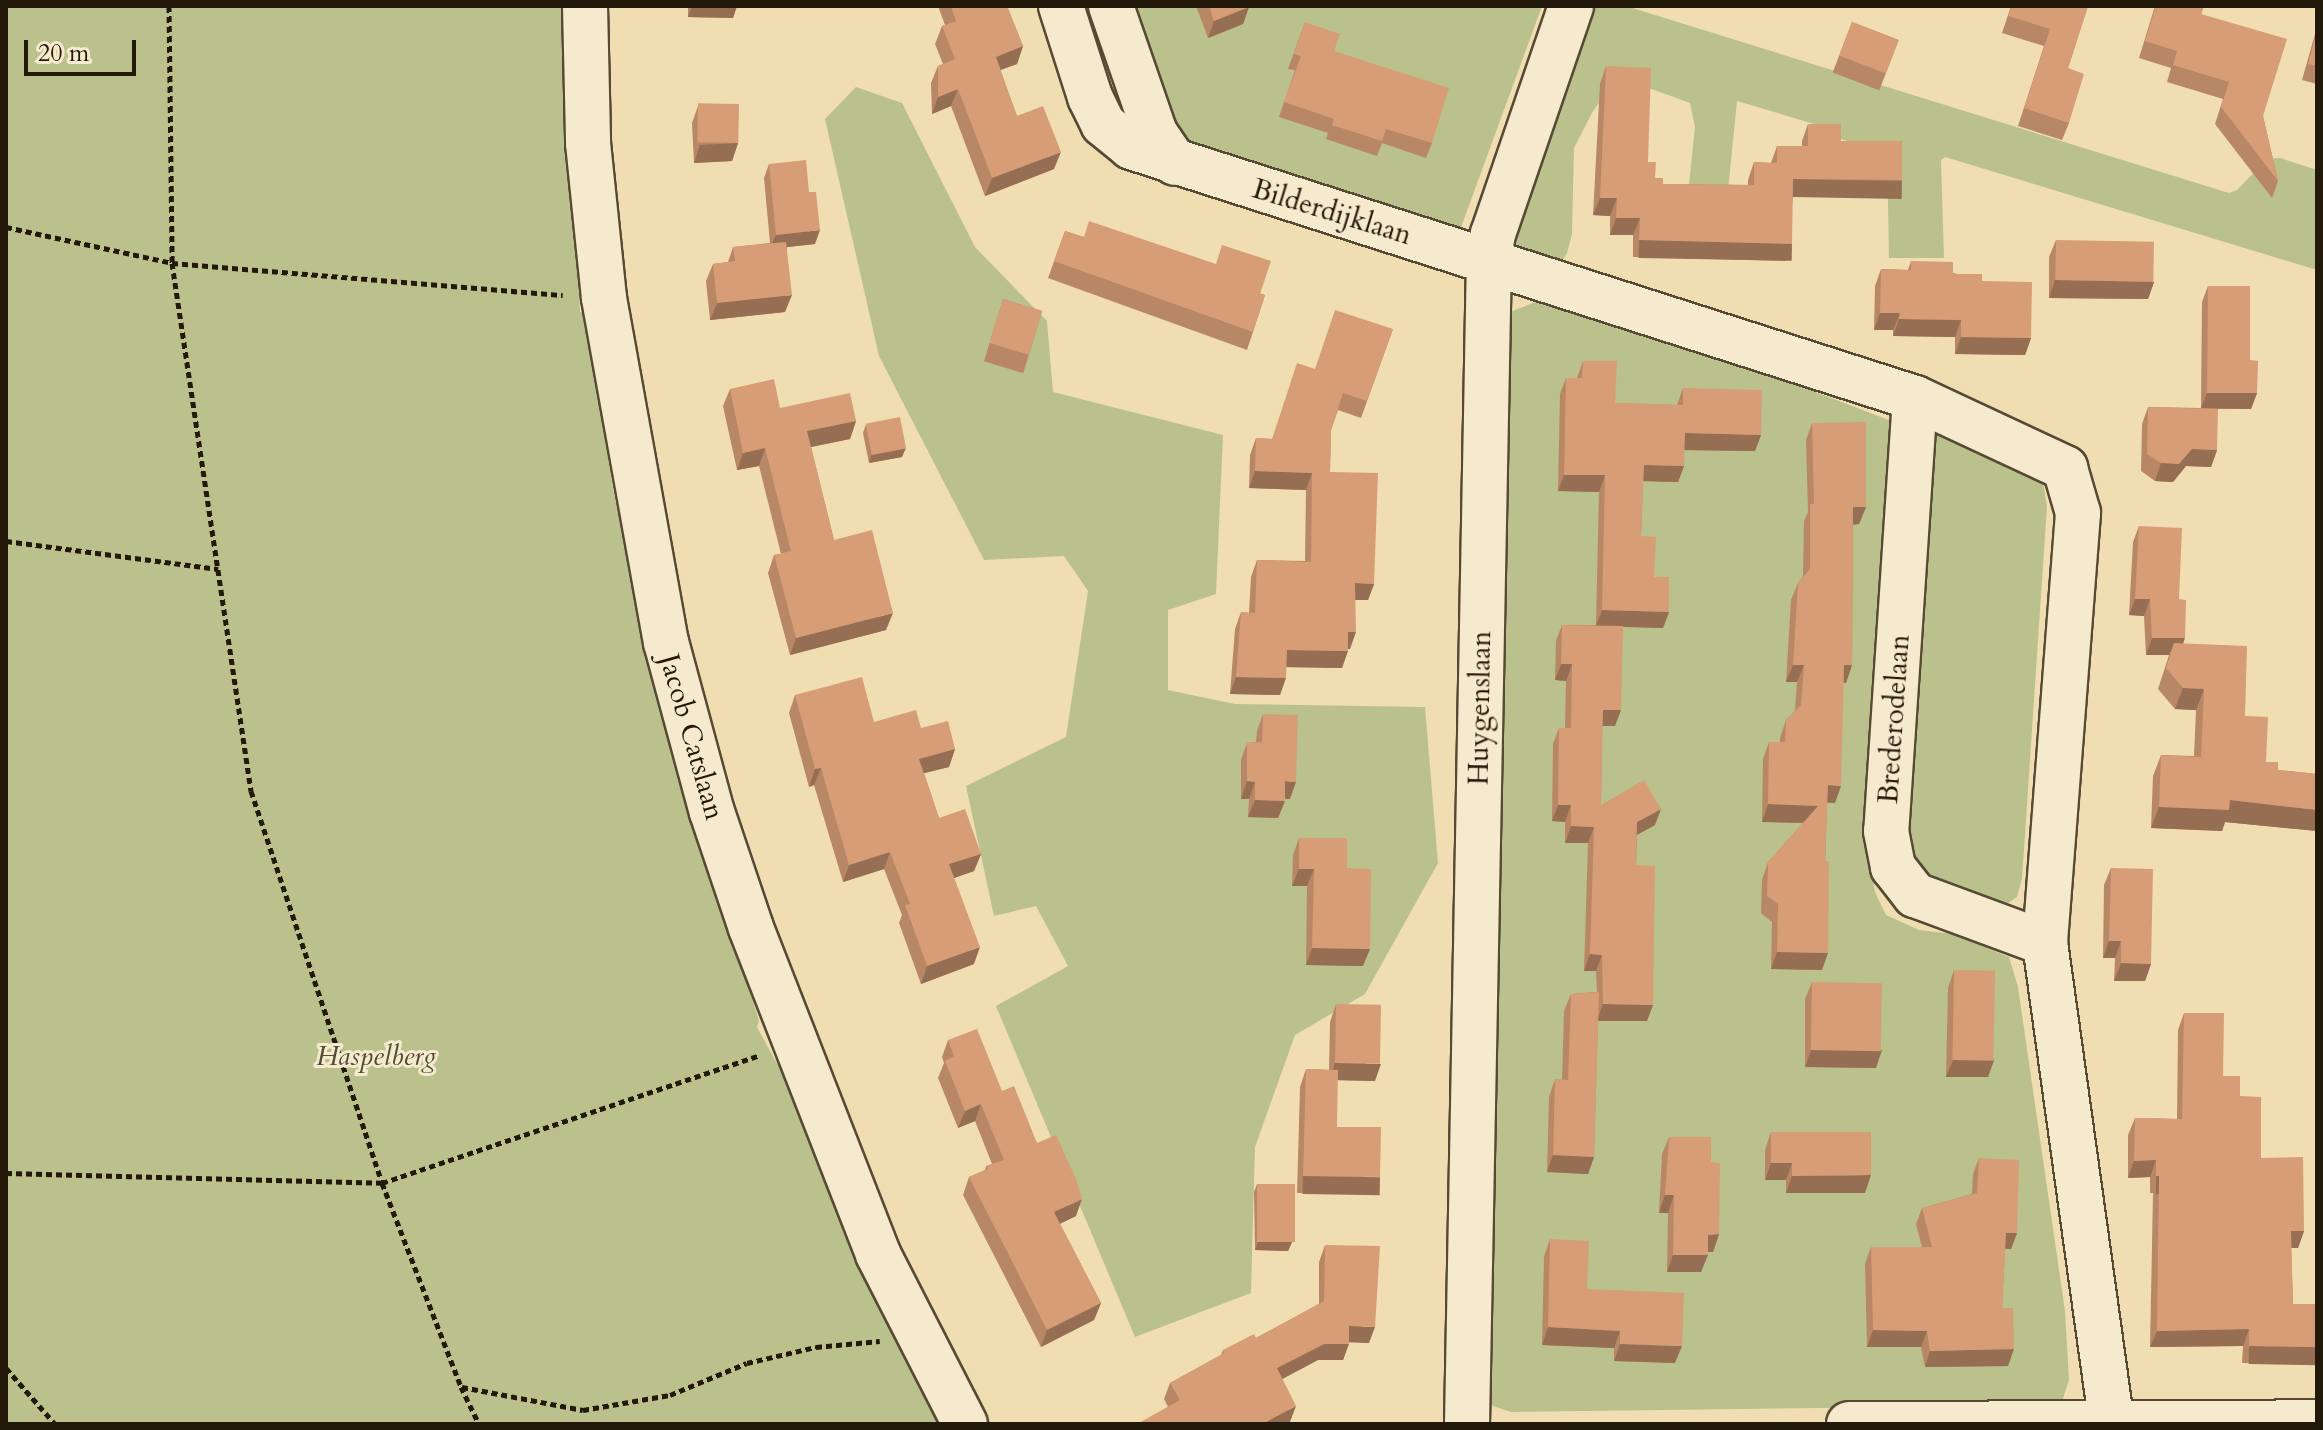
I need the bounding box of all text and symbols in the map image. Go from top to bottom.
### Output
scale bar [28,24,140,74]
text: 20 m [38,37,89,70]
street label: Bilderdijklaan [1248,172,1416,252]
street label: Huygenslaan [1462,630,1498,786]
street label: Brederodelaan [1871,633,1917,805]
street label: Jacob Catslaan [652,650,732,824]
park label: Haspelberg [316,1039,436,1073]

